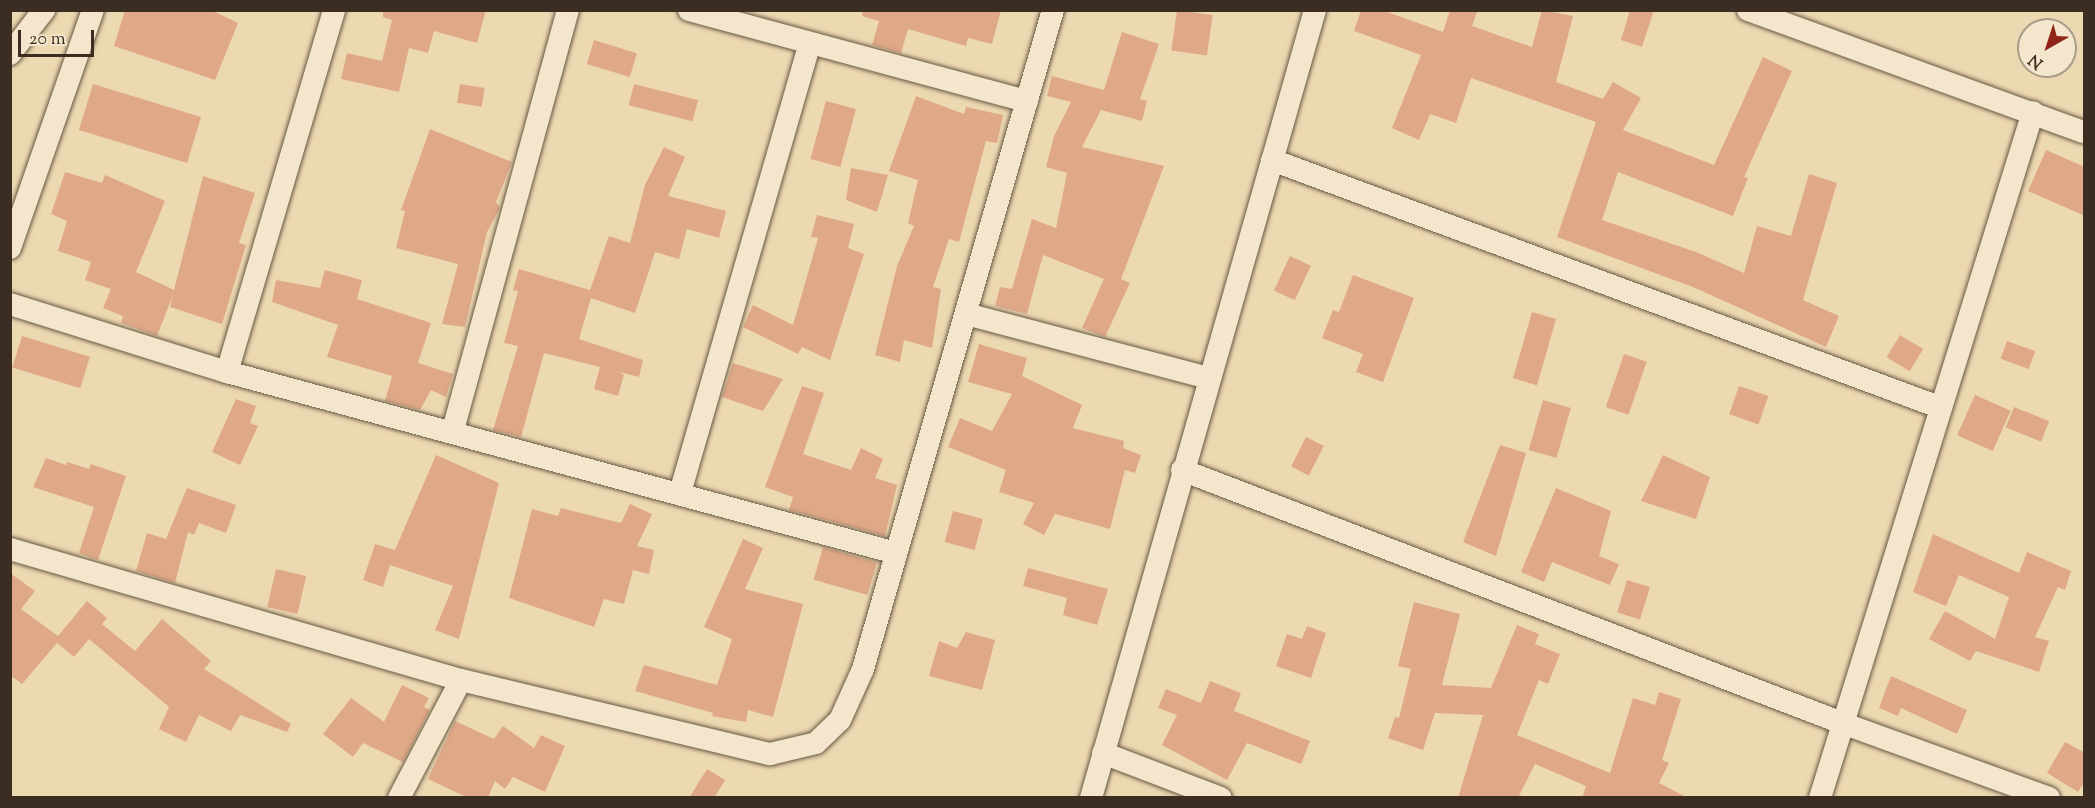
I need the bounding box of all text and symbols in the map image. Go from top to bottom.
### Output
scale bar [21,18,98,56]
north arrow [2017,18,2077,78]
text: 20 m [29,27,66,53]
text: N [2024,48,2049,74]

